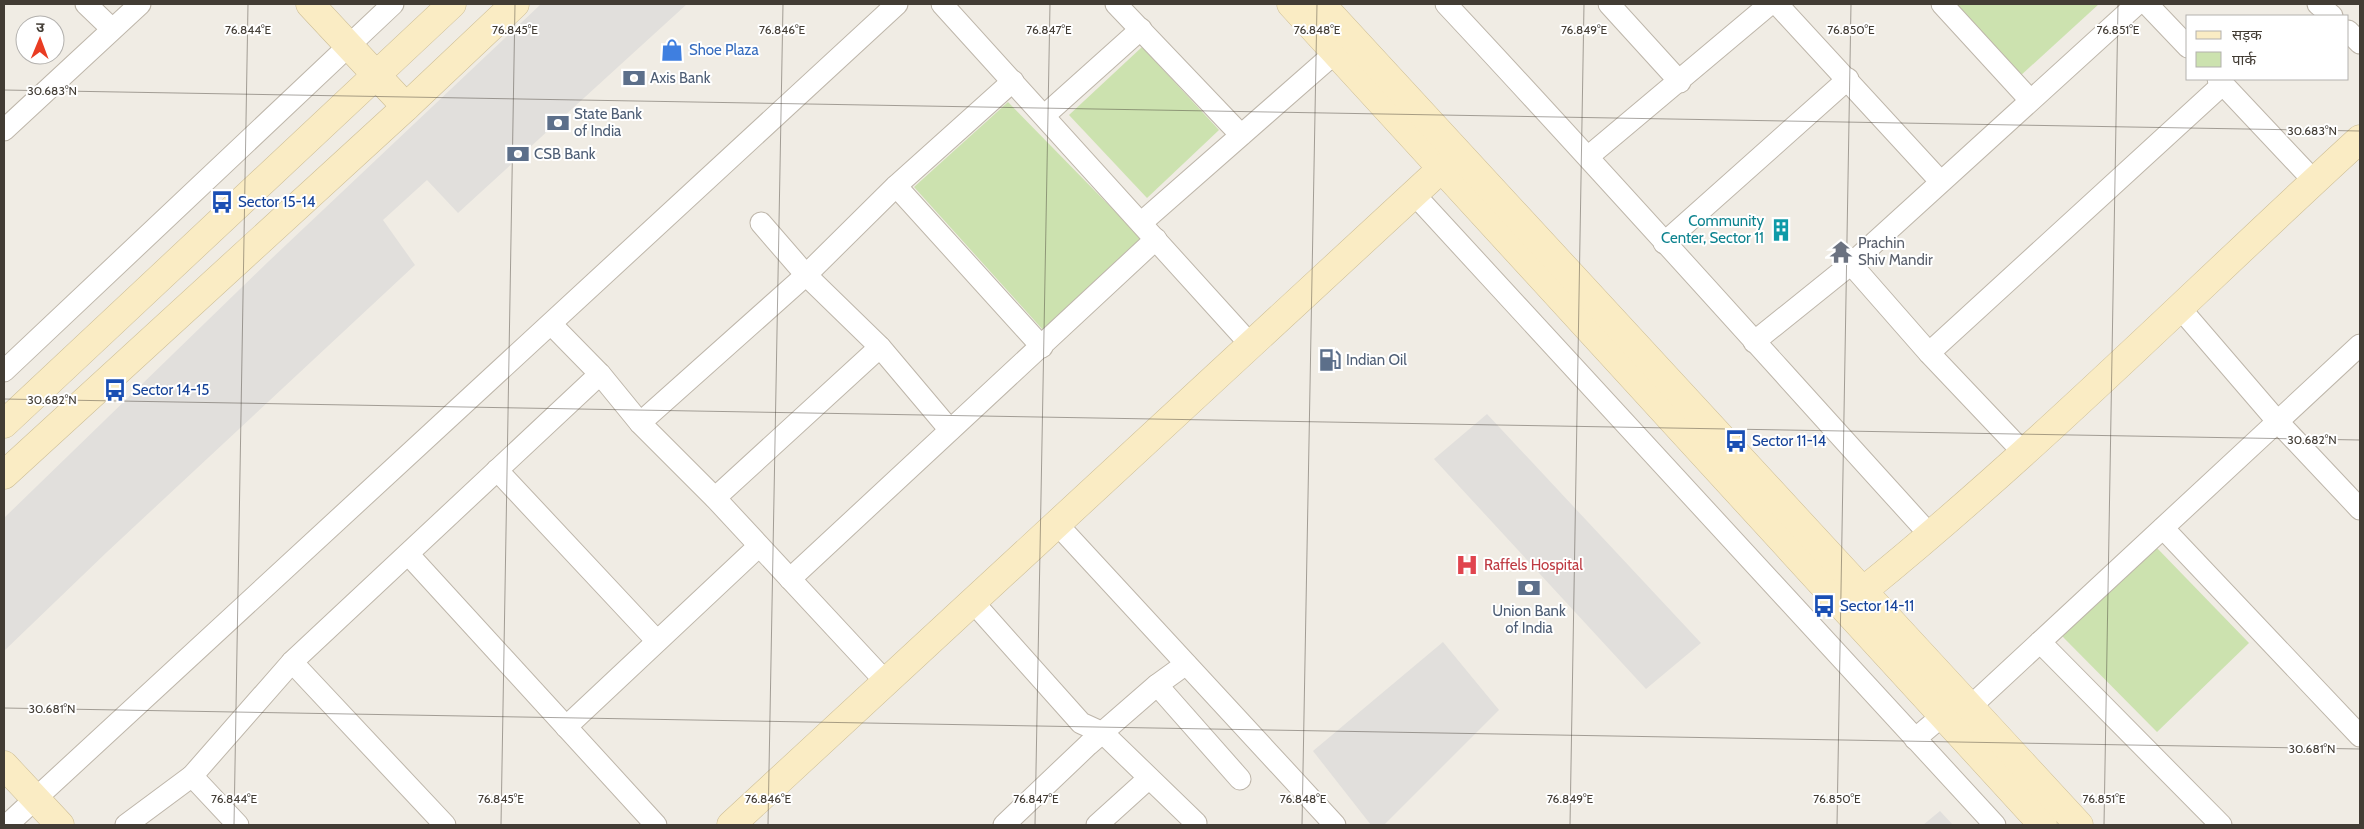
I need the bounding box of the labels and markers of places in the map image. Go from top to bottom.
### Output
shop icon: Shoe Plaza [659,37,685,63]
place label: Shoe Plaza [689,41,759,59]
bank icon: Axis Bank [621,65,647,91]
place label: Axis Bank [650,69,711,87]
place label: State Bank of India [574,105,642,140]
bank icon: State Bank of India [545,110,571,136]
bank icon: CSB Bank [505,141,531,167]
place label: CSB Bank [534,145,596,163]
bus stop icon: Sector 15-14 [209,189,235,215]
place label: Sector 15-14 [238,193,316,211]
place label: Community Center, Sector 11 [1661,212,1764,247]
building icon: Community Center, Sector 11 [1768,217,1794,243]
place label: Prachin Shiv Mandir [1858,234,1933,269]
temple icon: Prachin Shiv Mandir [1828,239,1854,265]
fuel station icon: Indian Oil [1317,347,1343,373]
place label: Indian Oil [1346,351,1407,369]
bus stop icon: Sector 14-15 [102,377,128,403]
place label: Sector 14-15 [132,381,209,399]
bus stop icon: Sector 11-14 [1723,428,1749,454]
place label: Sector 11-14 [1752,432,1826,450]
hospital icon: Raffels Hospital [1454,552,1480,578]
place label: Raffels Hospital [1484,556,1583,574]
bank icon: Union Bank of India [1516,575,1542,601]
bus stop icon: Sector 14-11 [1811,593,1837,619]
place label: Sector 14-11 [1840,597,1914,615]
place label: Union Bank of India [1492,602,1566,637]

